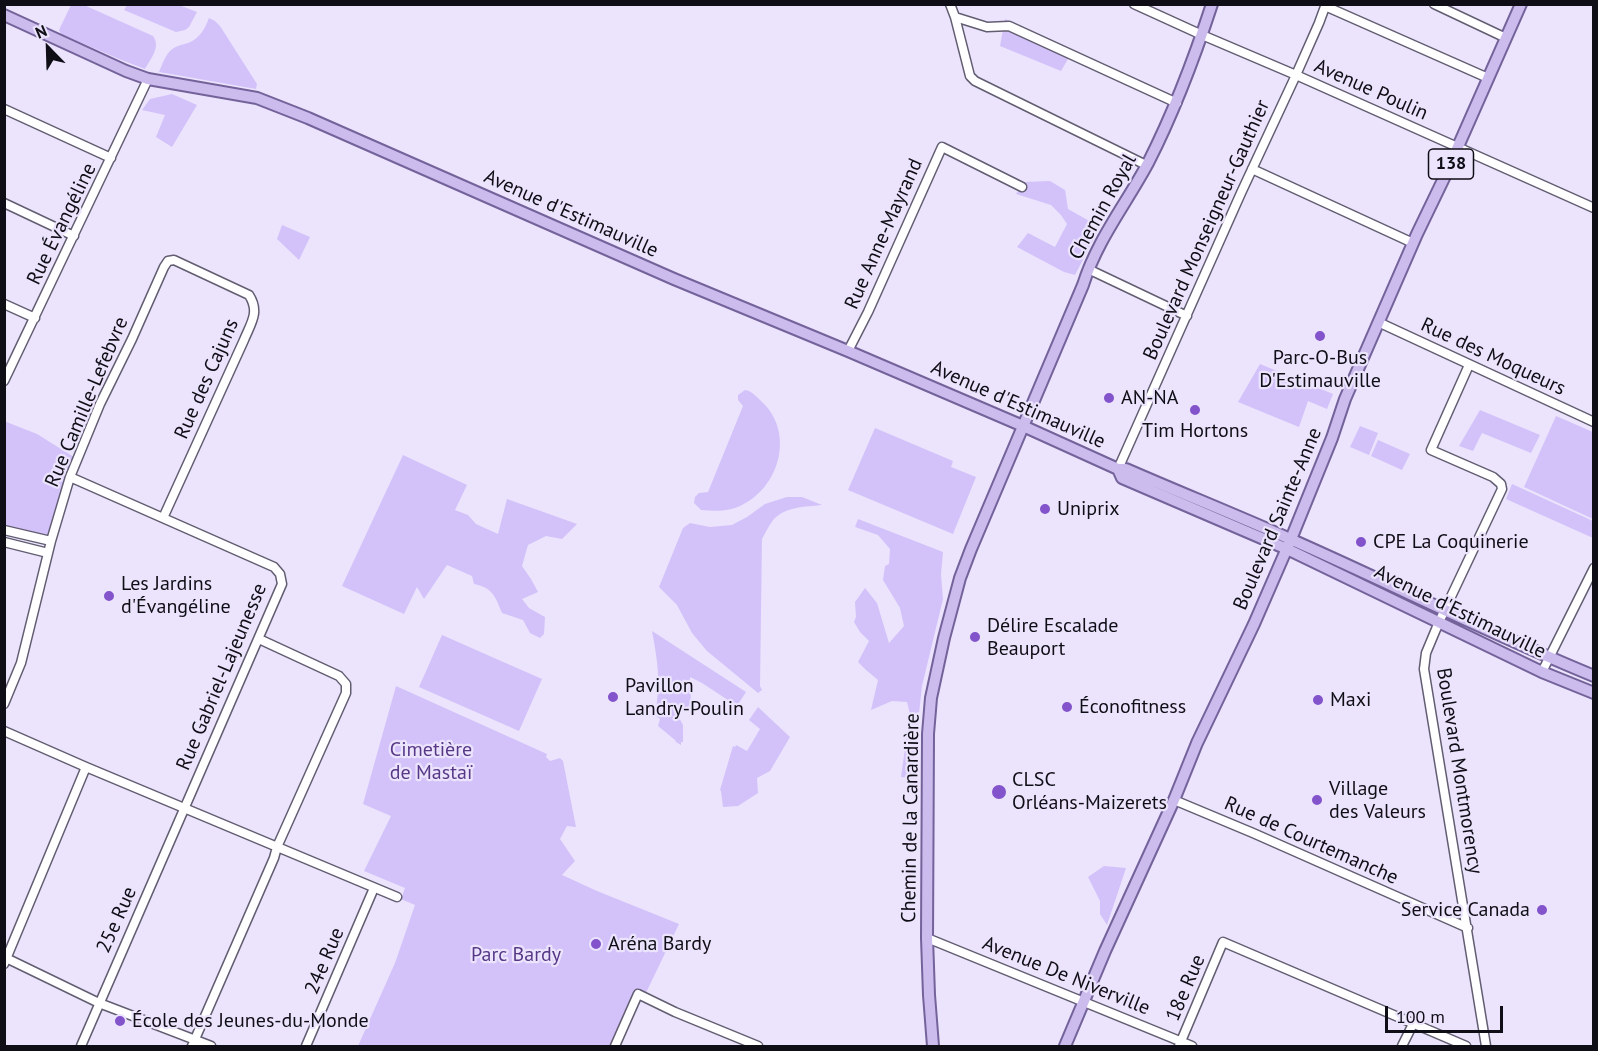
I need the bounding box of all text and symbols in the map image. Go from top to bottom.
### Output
north arrow [18,18,78,78]
text: N [32,20,50,43]
street label: Avenue Poulin [1310,54,1432,126]
street label: Boulevard Monseigneur-Gauthier [1139,96,1275,364]
road number: 138 [1428,149,1474,179]
street label: Chemin Royal [1064,150,1142,264]
street label: Rue Anne-Mayrand [840,155,928,313]
street label: Rue Évangéline [22,159,102,289]
street label: Avenue d'Estimauville [480,165,662,263]
street label: Rue Camille-Lefebvre [40,313,134,491]
street label: Rue des Moqueurs [1417,313,1569,401]
street label: Rue des Cajuns [170,315,244,443]
marker: Parc-O-Bus D'Estimauville [1313,329,1327,343]
place label: Parc-O-Bus D'Estimauville [1259,346,1381,393]
street label: Avenue d'Estimauville [927,356,1109,454]
place label: AN-NA [1121,386,1179,410]
marker: AN-NA [1102,391,1116,405]
marker: Tim Hortons [1188,403,1202,417]
place label: Tim Hortons [1142,419,1248,443]
street label: Boulevard Sainte-Anne [1229,424,1327,614]
place label: Uniprix [1057,497,1120,521]
marker: Uniprix [1038,502,1052,516]
place label: CPE La Coquinerie [1373,530,1529,554]
marker: CPE La Coquinerie [1354,535,1368,549]
street label: Avenue d'Estimauville [1370,560,1550,664]
place label: Les Jardins d'Évangéline [121,572,231,619]
street label: Rue Gabriel-Lajeunesse [172,580,272,774]
marker: Les Jardins d'Évangéline [102,589,116,603]
place label: Délire Escalade Beauport [987,614,1118,661]
marker: Délire Escalade Beauport [968,630,982,644]
street label: Boulevard Montmorency [1431,666,1487,876]
place label: Pavillon Landry-Poulin [625,674,744,721]
place label: Maxi [1330,688,1371,712]
marker: Pavillon Landry-Poulin [606,690,620,704]
marker: Maxi [1311,693,1325,707]
place label: Éconofitness [1079,695,1186,719]
marker: Éconofitness [1060,700,1074,714]
street label: Chemin de la Canardière [897,713,925,923]
park label: Cimetière de Mastaï [390,738,472,785]
place label: CLSC Orléans-Maizerets [1012,768,1167,815]
place label: Village des Valeurs [1329,777,1426,824]
marker: CLSC Orléans-Maizerets [990,783,1008,801]
street label: Rue de Courtemanche [1220,792,1402,890]
marker: Village des Valeurs [1310,793,1324,807]
street label: 25e Rue [92,883,142,957]
place label: Service Canada [1401,898,1530,922]
marker: Service Canada [1535,903,1549,917]
street label: 24e Rue [300,924,350,998]
street label: Avenue De Niverville [979,931,1153,1021]
place label: Aréna Bardy [608,932,711,956]
marker: Aréna Bardy [589,937,603,951]
park label: Parc Bardy [471,943,561,967]
street label: 18e Rue [1161,951,1211,1025]
scale bar [1388,994,1506,1032]
text: 100 m [1396,1005,1445,1028]
place label: École des Jeunes-du-Monde [132,1009,369,1033]
marker: École des Jeunes-du-Monde [113,1014,127,1028]

